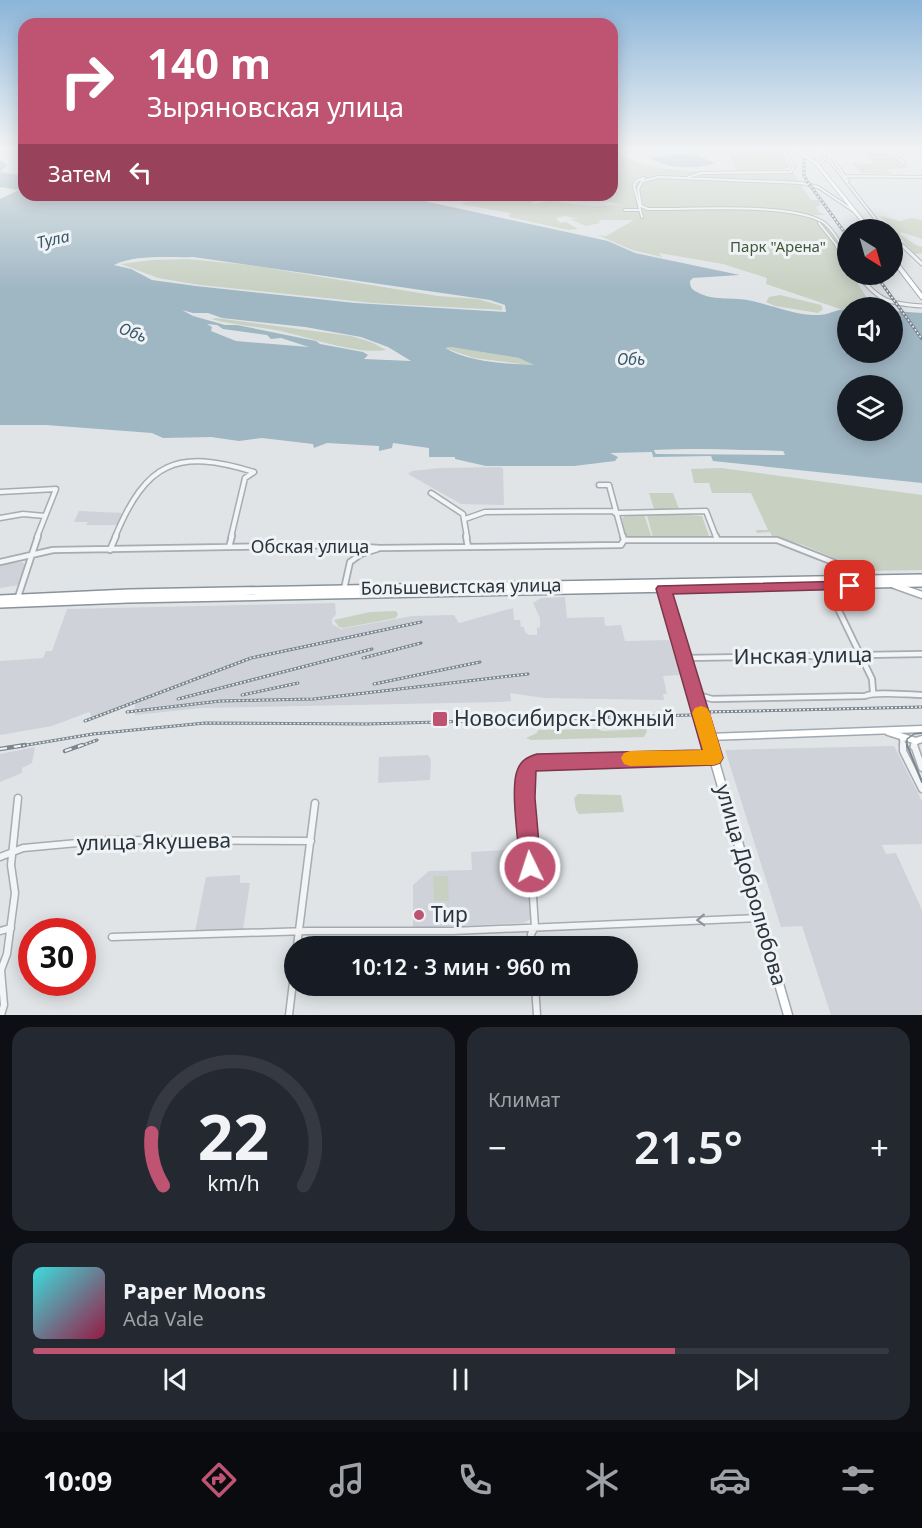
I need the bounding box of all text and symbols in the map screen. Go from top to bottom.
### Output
text: 140 m [147,34,271,91]
icon: right [48,42,126,120]
text: Зыряновская улица [147,88,404,125]
icon: left [124,156,157,189]
text: Затем [48,158,112,188]
north arrow [837,219,903,285]
map controls [837,219,903,441]
water label: Тула [34,225,72,253]
park label: Парк "Арена" [730,236,826,256]
button: sound [837,297,903,363]
water label: Обь [116,317,150,347]
water label: Обь [617,348,645,370]
button: layers [837,375,903,441]
street label: Обская улица [251,534,369,558]
pin [824,560,875,611]
icon: arrive [833,569,866,602]
street label: Большевистская улица [360,572,562,600]
street label: Инская улица [733,640,873,670]
place label: Новосибирск-Южный [454,704,675,732]
marker: Новосибирск-Южный [431,710,449,728]
street label: улица Добролюбова [710,781,794,989]
street label: улица Якушева [77,826,231,856]
position arrow [498,835,562,899]
place label: Тир [431,900,468,928]
marker: Тир [412,908,426,922]
one-way arrow [697,914,706,926]
speed limit sign: 30 [18,918,96,996]
text: 10:12 · 3 мин · 960 m [351,951,571,981]
text: Климат [488,1086,560,1113]
text: 22 [198,1093,269,1178]
text: 21.5° [634,1116,743,1177]
text: − [488,1125,507,1170]
text: + [870,1125,889,1170]
text: km/h [207,1168,260,1197]
text: Paper Moons [123,1275,266,1305]
text: Ada Vale [123,1305,204,1332]
icon: previous [159,1363,192,1396]
icon: pause [444,1363,477,1396]
icon: next [730,1363,763,1396]
icon: directions [198,1459,240,1501]
icon: music [326,1459,368,1501]
icon: phone [454,1459,496,1501]
icon: climate [581,1459,623,1501]
icon: car [709,1459,751,1501]
icon: filters [837,1459,879,1501]
text: 10:09 [43,1462,112,1499]

